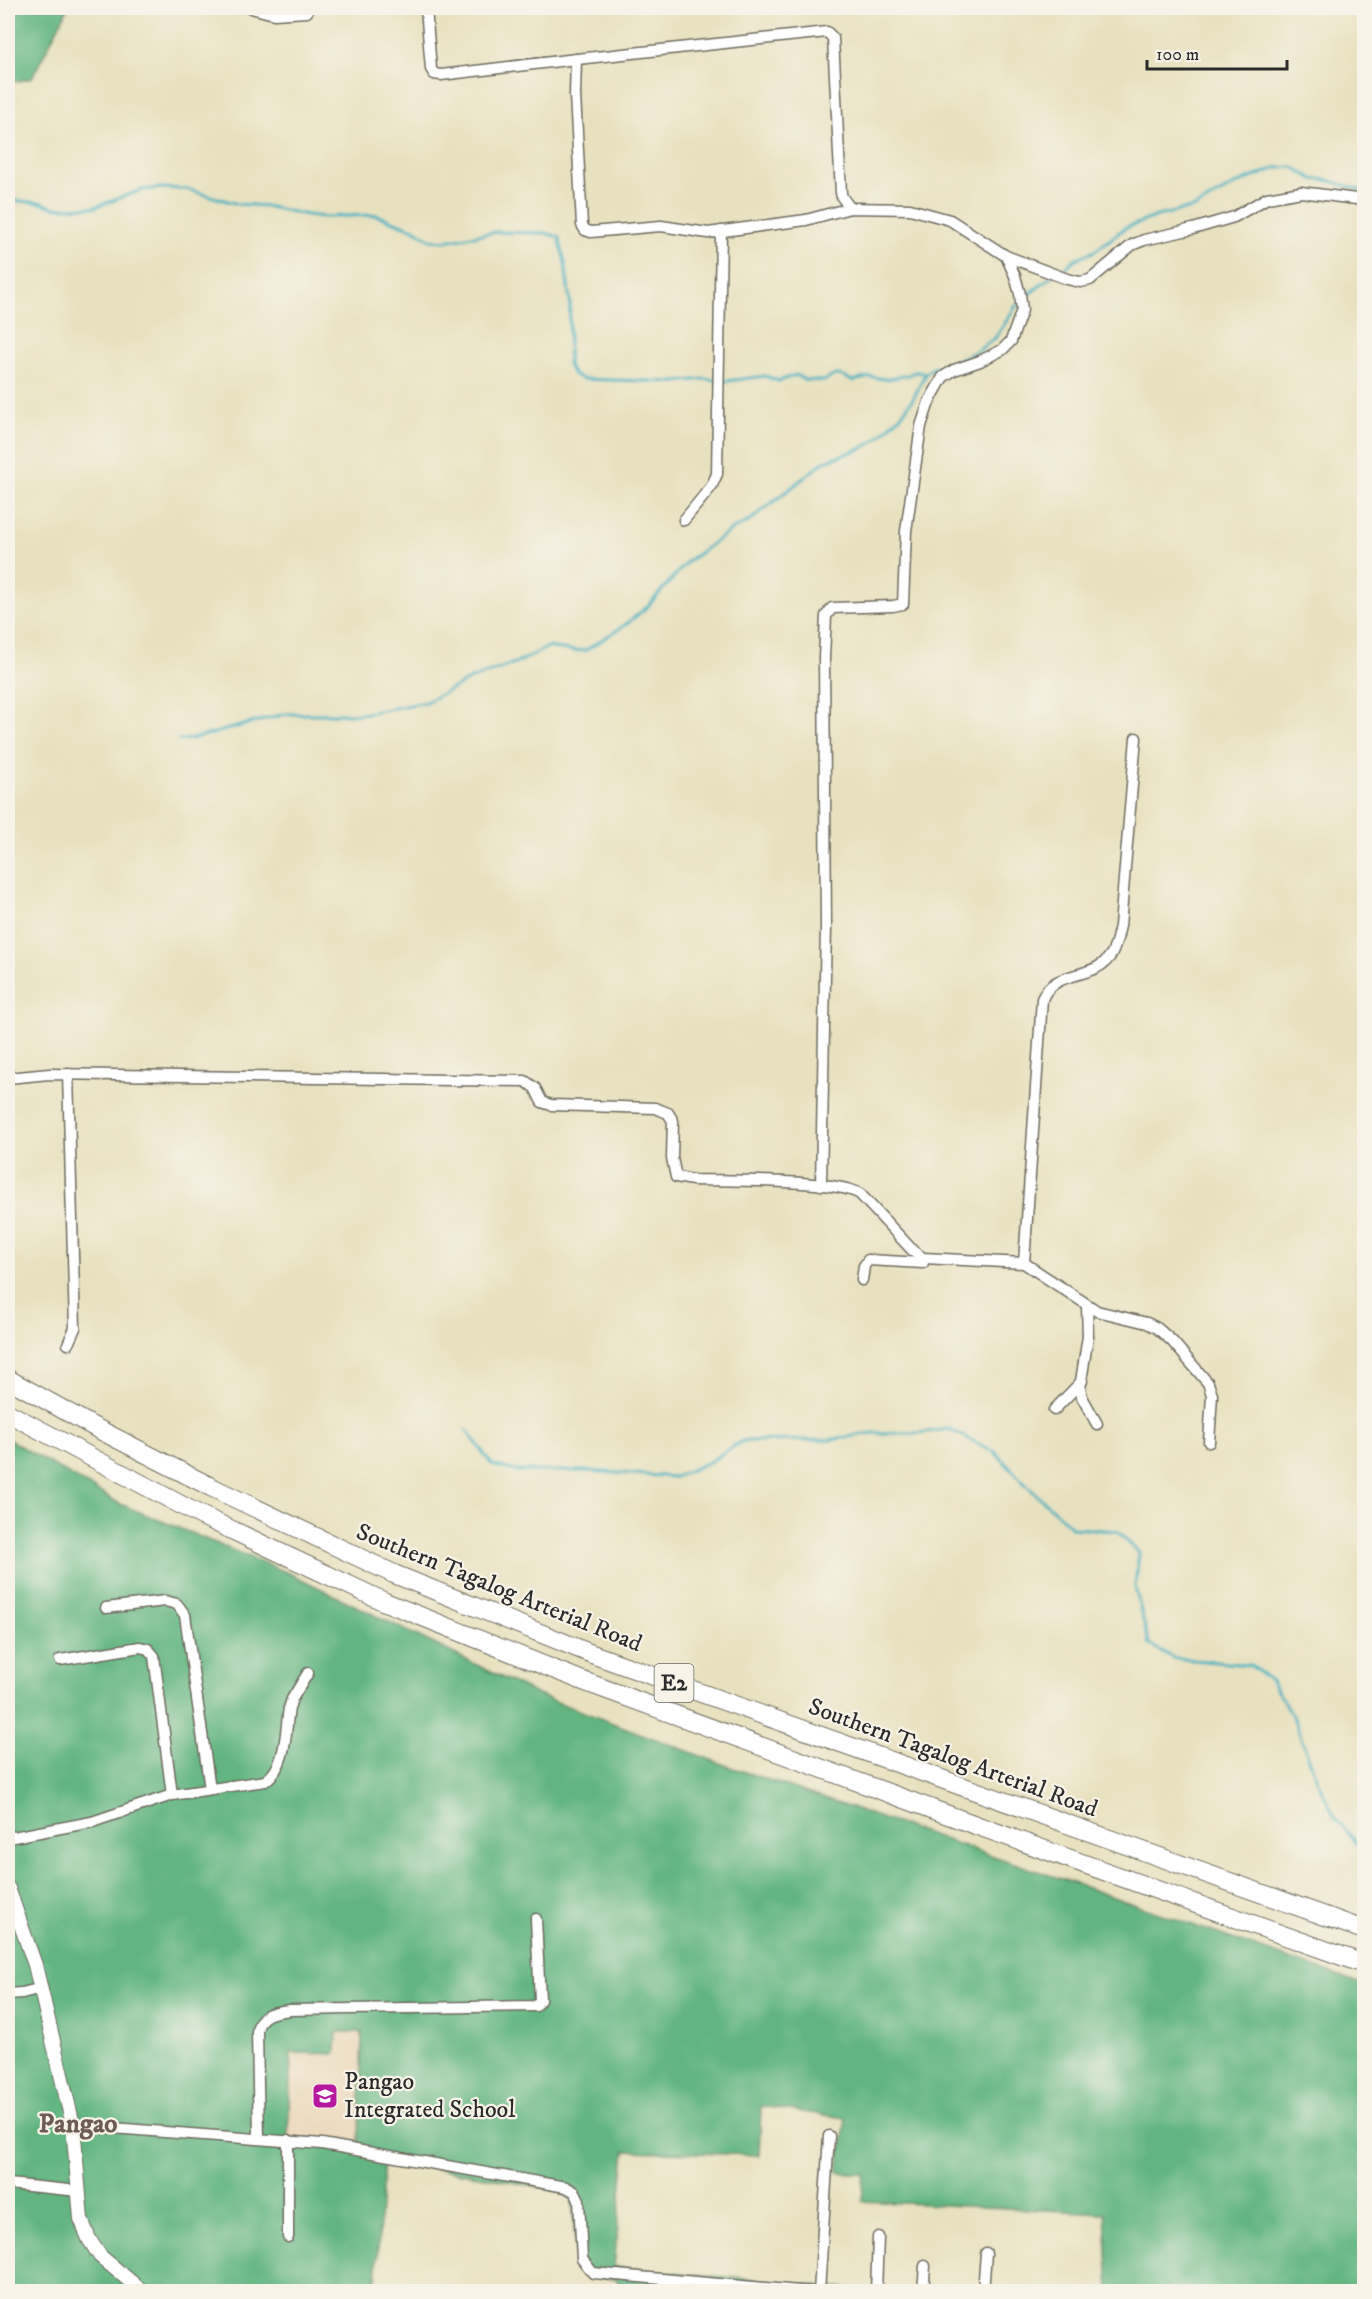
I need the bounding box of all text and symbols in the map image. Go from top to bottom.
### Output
scale bar [1147,33,1286,71]
text: 100 m [1156,44,1199,66]
street label: Southern Tagalog Arterial Road [352,1517,646,1659]
road number: E2 [654,1664,694,1702]
street label: Southern Tagalog Arterial Road [804,1692,1102,1824]
place label: Pangao Integrated School [344,2067,516,2125]
school or university icon: Pangao Integrated School [310,2081,340,2111]
district label: Pangao [39,2107,118,2141]

